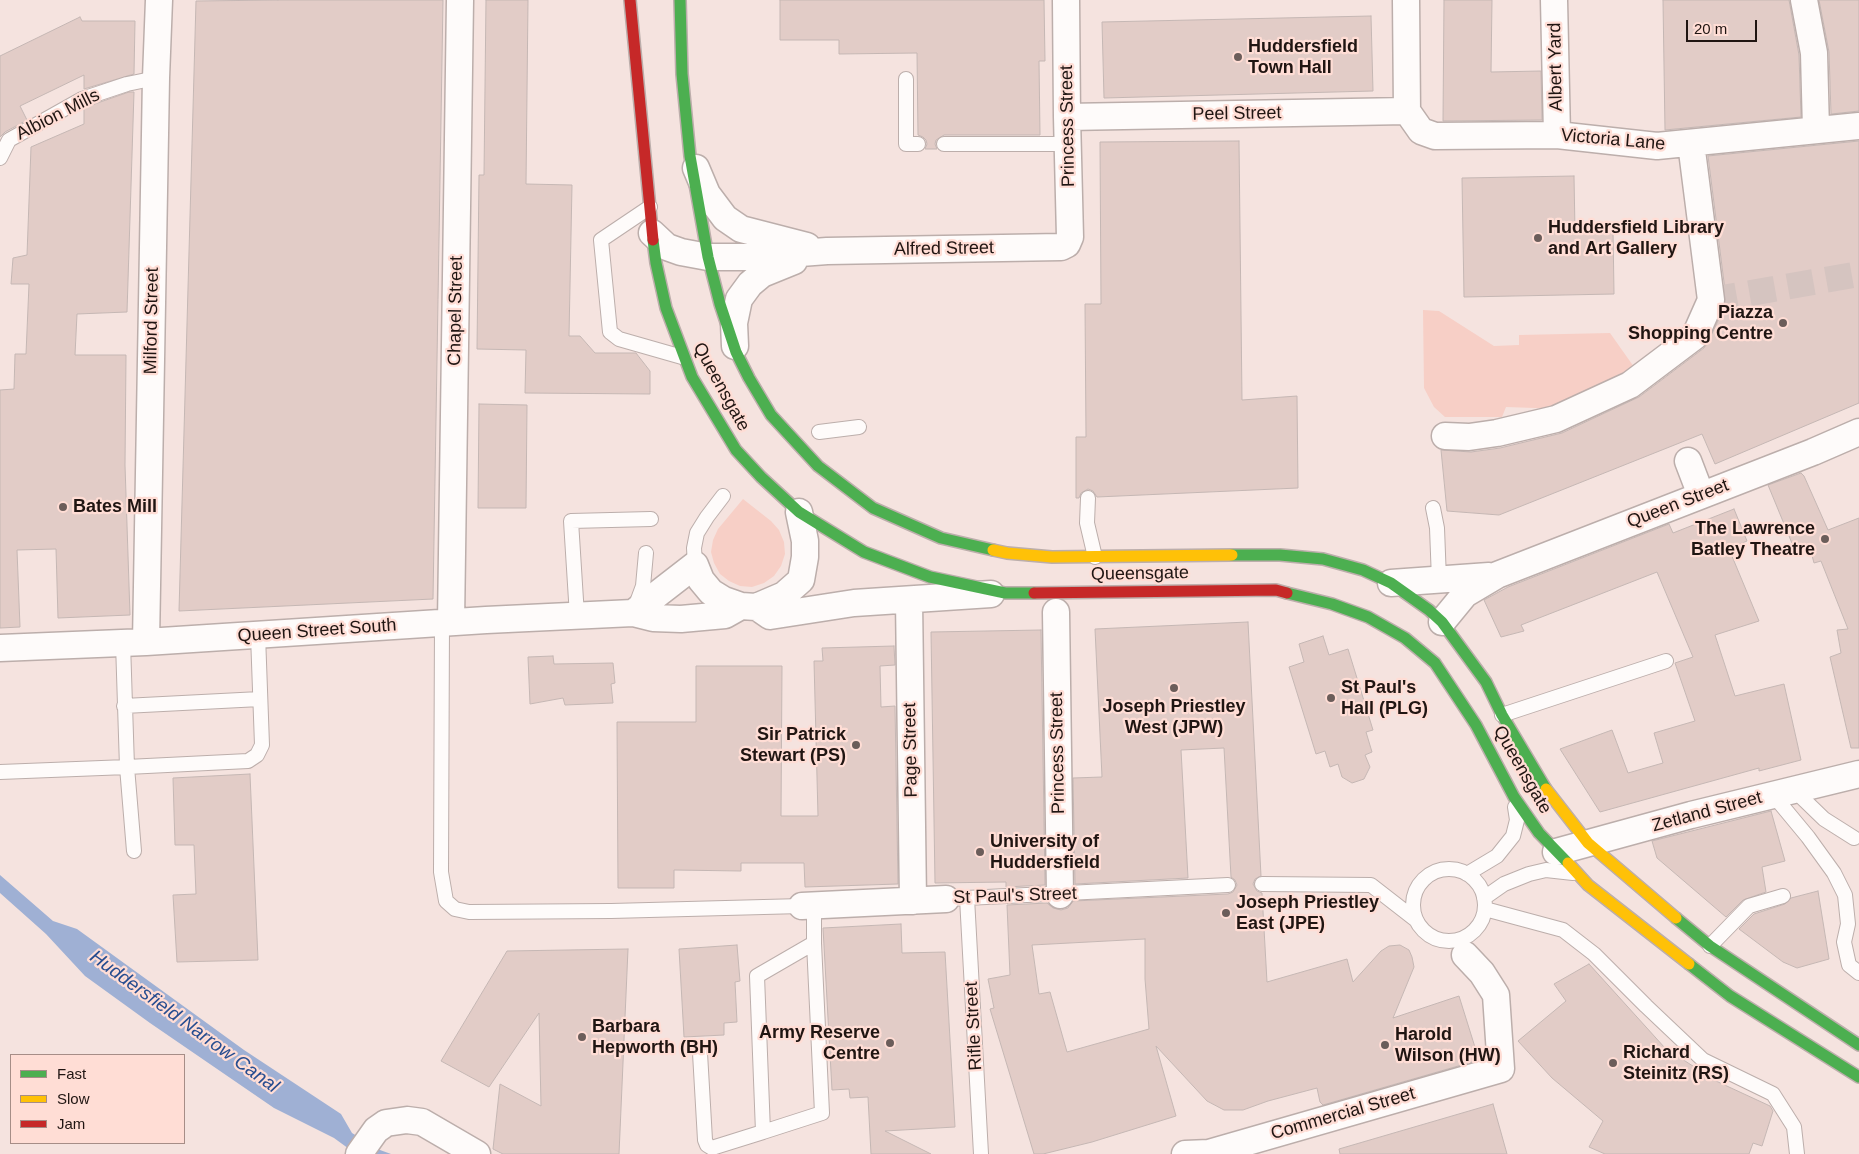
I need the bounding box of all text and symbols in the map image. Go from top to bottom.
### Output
scale bar [1689,10,1760,42]
text: 20 m [1694,20,1727,37]
street label: Albert Yard [1544,22,1568,112]
place label: Huddersfield Town Hall [1248,36,1358,78]
marker: Huddersfield Town Hall [1232,51,1244,63]
street label: Princess Street [1056,65,1080,187]
street label: Albion Mills [13,85,103,145]
street label: Peel Street [1192,102,1282,126]
street label: Victoria Lane [1560,125,1666,155]
place label: Huddersfield Library and Art Gallery [1548,217,1724,260]
marker: Huddersfield Library and Art Gallery [1532,232,1544,244]
street label: Alfred Street [894,237,994,261]
street label: Chapel Street [444,256,468,366]
street label: Milford Street [140,267,164,375]
place label: Piazza Shopping Centre [1628,302,1773,344]
marker: Piazza Shopping Centre [1777,317,1789,329]
street label: Queensgate [688,339,754,435]
street label: Queen Street [1624,475,1732,533]
place label: Bates Mill [73,496,157,518]
marker: Bates Mill [57,501,69,513]
place label: The Lawrence Batley Theatre [1691,518,1815,560]
marker: The Lawrence Batley Theatre [1819,533,1831,545]
street label: Queensgate [1091,562,1189,586]
street label: Queen Street South [237,615,397,647]
place label: St Paul's Hall (PLG) [1341,677,1428,720]
marker: Joseph Priestley West (JPW) [1168,682,1180,694]
street label: Princess Street [1046,692,1070,814]
marker: St Paul's Hall (PLG) [1325,692,1337,704]
place label: Joseph Priestley West (JPW) [1102,696,1246,739]
street label: Page Street [899,702,923,798]
street label: Queensgate [1488,722,1556,818]
place label: Sir Patrick Stewart (PS) [740,724,846,766]
marker: Sir Patrick Stewart (PS) [850,739,862,751]
street label: Zetland Street [1650,787,1764,837]
place label: University of Huddersfield [990,831,1100,874]
marker: University of Huddersfield [974,846,986,858]
street label: St Paul's Street [953,883,1077,909]
place label: Joseph Priestley East (JPE) [1236,892,1379,934]
marker: Joseph Priestley East (JPE) [1220,907,1232,919]
water label: Huddersfield Narrow Canal [85,946,283,1098]
street label: Rifle Street [961,981,987,1071]
place label: Barbara Hepworth (BH) [592,1016,718,1058]
place label: Army Reserve Centre [759,1022,880,1064]
place label: Harold Wilson (HW) [1395,1024,1501,1066]
marker: Barbara Hepworth (BH) [576,1031,588,1043]
marker: Army Reserve Centre [884,1037,896,1049]
marker: Harold Wilson (HW) [1379,1039,1391,1051]
place label: Richard Steinitz (RS) [1623,1042,1729,1084]
legend [10,1054,185,1144]
marker: Richard Steinitz (RS) [1607,1057,1619,1069]
text: Fast [57,1065,86,1082]
street label: Commercial Street [1268,1083,1418,1145]
text: Slow [57,1090,90,1107]
text: Jam [57,1115,85,1132]

